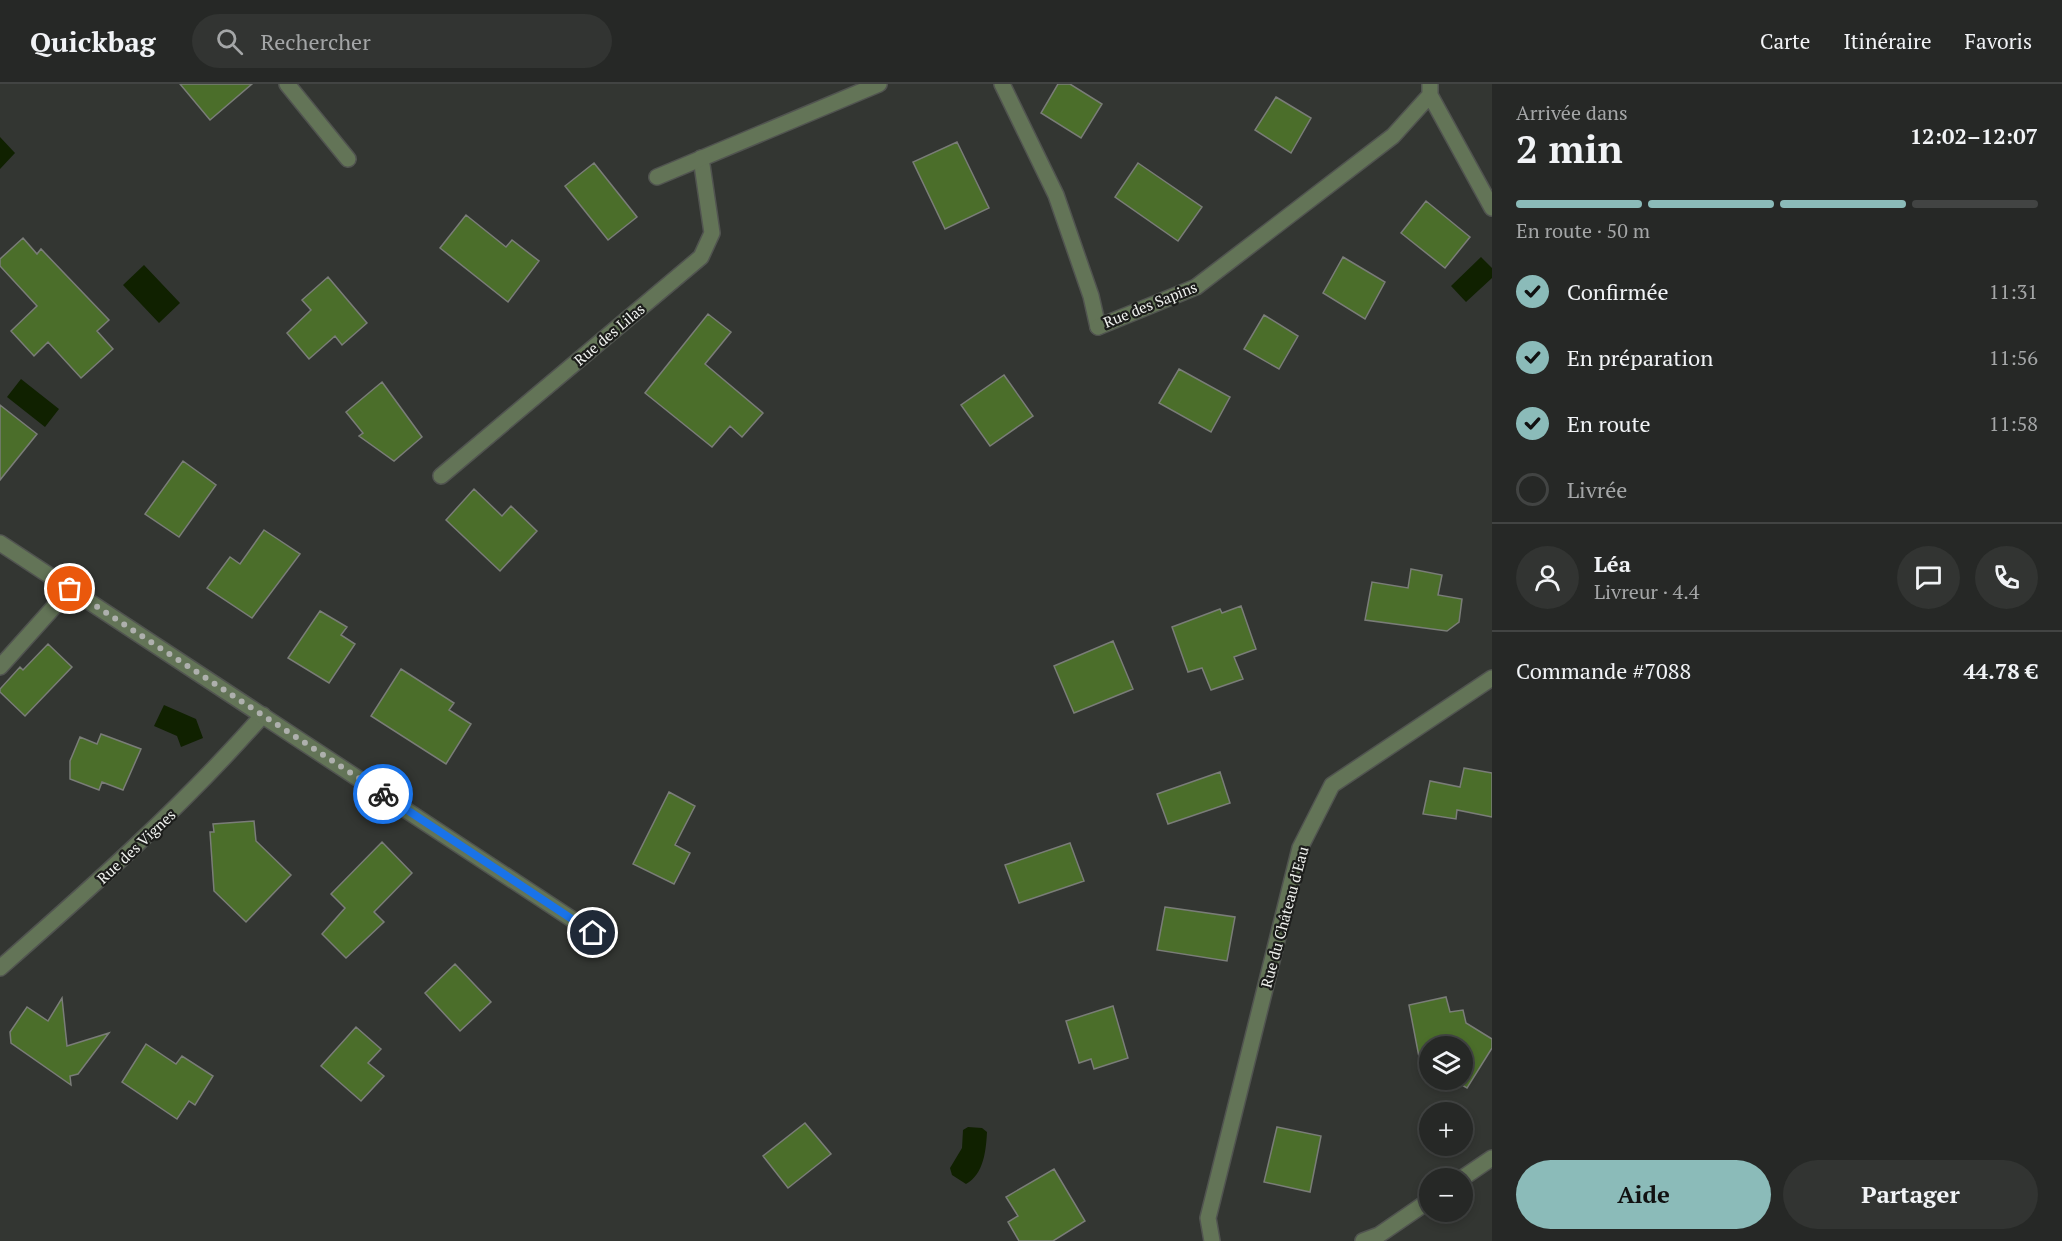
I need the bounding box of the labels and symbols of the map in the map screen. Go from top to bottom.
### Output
street label: Rue des Sapins [1100,276,1200,332]
street label: Rue des Lilas [569,298,649,370]
pin [44,563,95,614]
courier [353,764,413,824]
street label: Rue des Vignes [92,804,180,888]
street label: Rue du Château d'Eau [1256,844,1313,990]
pin [567,907,618,958]

